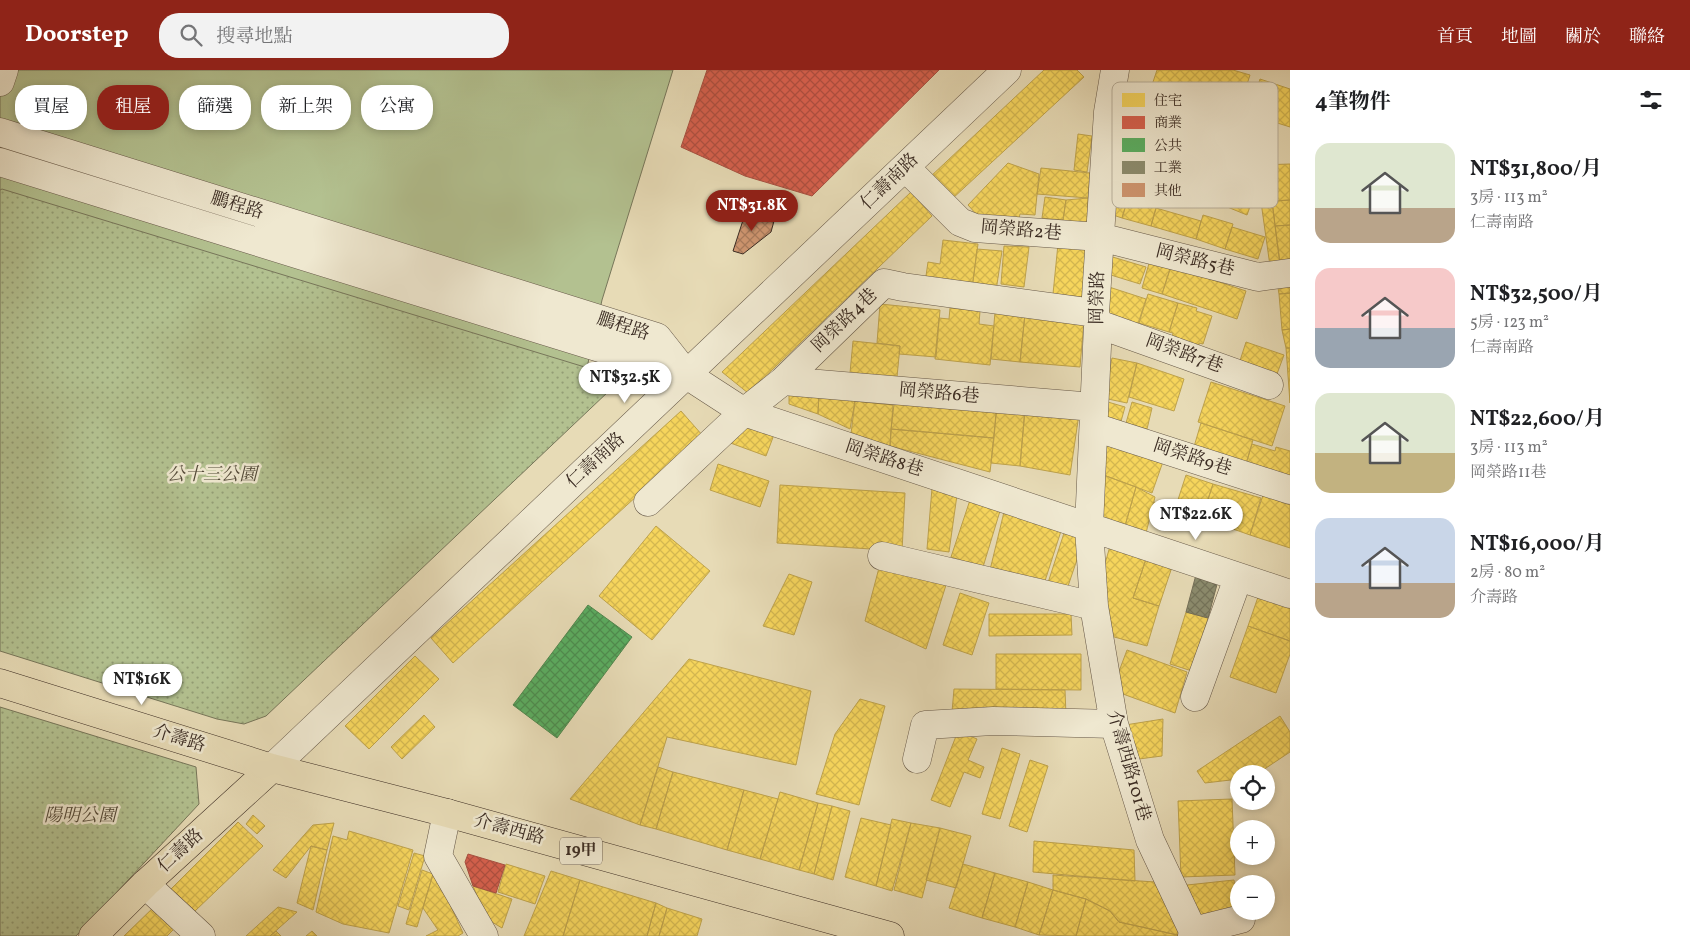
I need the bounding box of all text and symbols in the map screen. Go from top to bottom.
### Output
search box [159,13,509,58]
text: Doorstep [25,18,129,52]
icon: search [177,21,205,49]
text: 搜尋地點 [217,24,293,50]
text: 首頁 [1437,25,1473,50]
text: 地圖 [1501,25,1537,50]
text: 關於 [1565,25,1601,50]
text: 聯絡 [1629,25,1665,50]
legend [1112,82,1278,208]
chip: 買屋 [15,85,87,130]
chip: 租屋 [97,85,169,130]
chip: 篩選 [179,85,251,130]
chip: 新上架 [261,85,351,130]
chip: 公寓 [361,85,433,130]
icon: filters [1637,86,1665,114]
text: 4筆物件 [1315,88,1391,117]
text: 住宅 [1154,92,1182,111]
text: 商業 [1154,114,1182,133]
text: 公共 [1154,137,1182,156]
street label: 仁壽南路 [855,148,925,216]
text: NT$31,800/月 [1470,155,1602,184]
text: 工業 [1154,159,1182,178]
icon: home [1355,163,1415,223]
text: 其他 [1154,182,1182,201]
street label: 鵬程路 [208,186,266,226]
text: 3房 · 113 m² [1470,187,1548,209]
pin: NT$31.8K [700,190,804,232]
text: NT$31.8K [717,195,787,217]
text: 仁壽南路 [1470,212,1534,234]
street label: 岡榮路2巷 [979,215,1063,247]
street label: 岡榮路5巷 [1153,239,1237,283]
street label: 岡榮路 [1085,271,1111,325]
text: NT$32,500/月 [1470,280,1603,309]
street label: 岡榮路4巷 [807,283,883,359]
icon: home [1355,288,1415,348]
street label: 鵬程路 [593,307,653,347]
text: 5房 · 123 m² [1470,312,1549,334]
street label: 岡榮路7巷 [1142,328,1226,380]
text: 仁壽南路 [1470,337,1534,359]
pin: NT$32.5K [573,362,677,404]
text: NT$32.5K [590,367,660,389]
street label: 岡榮路6巷 [898,378,980,410]
text: NT$22,600/月 [1470,405,1605,434]
icon: home [1355,413,1415,473]
street label: 仁壽南路 [561,427,631,495]
street label: 岡榮路9巷 [1149,434,1235,482]
street label: 岡榮路8巷 [842,435,926,483]
text: 3房 · 113 m² [1470,437,1548,459]
text: 岡榮路11巷 [1470,462,1546,484]
park label: 公十三公園 [167,463,260,488]
pin: NT$22.6K [1144,498,1248,541]
text: NT$22.6K [1160,504,1232,526]
text: NT$16,000/月 [1470,530,1605,559]
icon: home [1355,538,1415,598]
text: 2房 · 80 m² [1470,562,1545,584]
text: 介壽路 [1470,587,1518,609]
pin: NT$16K [101,664,183,706]
text: NT$16K [113,669,171,691]
street label: 介壽西路101巷 [1100,707,1156,825]
street label: 介壽路 [150,719,208,759]
map controls [1230,765,1275,920]
button: locate [1230,765,1275,810]
park label: 陽明公園 [44,804,119,829]
street label: 介壽西路 [471,809,547,851]
button: + [1230,820,1275,865]
street label: 仁壽路 [153,823,209,879]
road number: 19甲 [560,838,602,864]
button: − [1230,875,1275,920]

